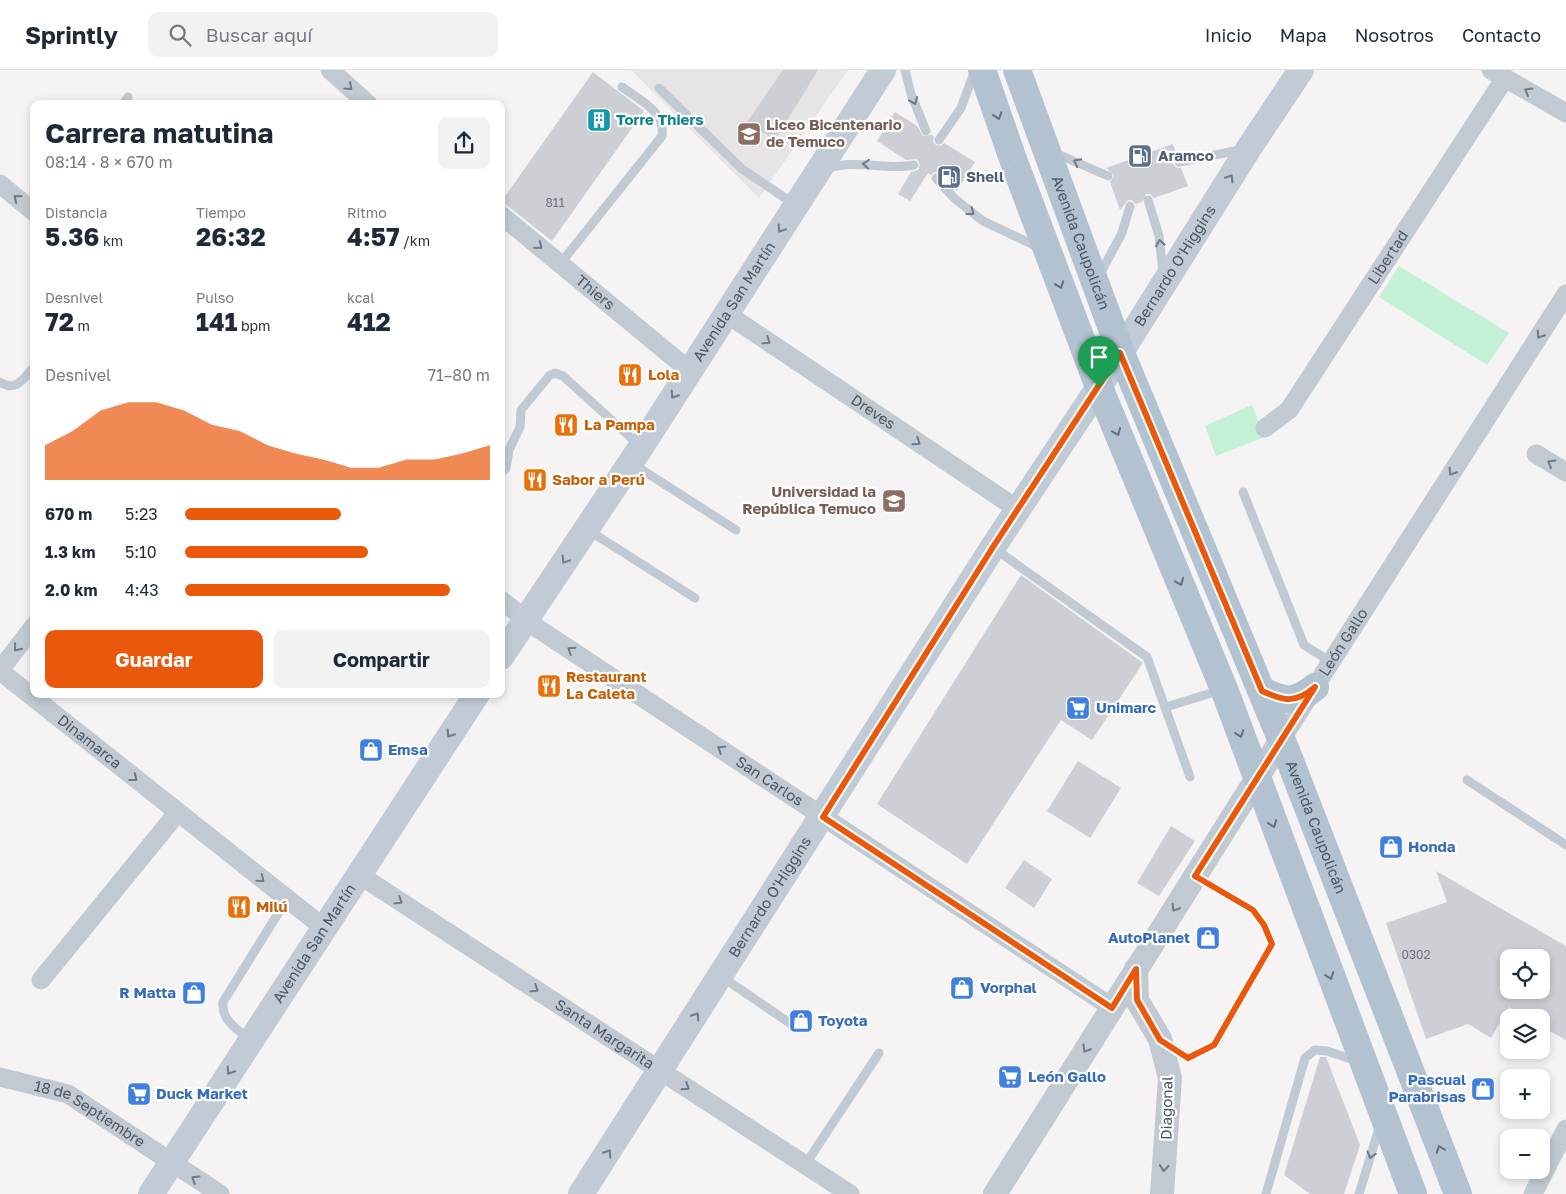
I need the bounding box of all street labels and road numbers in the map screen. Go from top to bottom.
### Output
street label: Avenida Caupolicán [1049,173,1114,312]
street label: Bernardo O'Higgins [1129,201,1219,329]
street label: Libertad [1363,227,1411,287]
street label: Avenida San Martín [688,238,778,364]
street label: Thiers [573,271,619,313]
street label: Dreves [848,390,899,433]
street label: León Gallo [1314,605,1371,679]
street label: Dinamarca [54,710,125,772]
street label: San Carlos [733,752,807,809]
street label: Avenida Caupolicán [1283,757,1351,896]
street label: Bernardo O'Higgins [724,833,814,960]
street label: Avenida San Martín [268,880,359,1006]
street label: Santa Margarita [552,995,658,1072]
street label: 18 de Septiembre [32,1076,149,1151]
street label: Diagonal [1156,1076,1176,1140]

